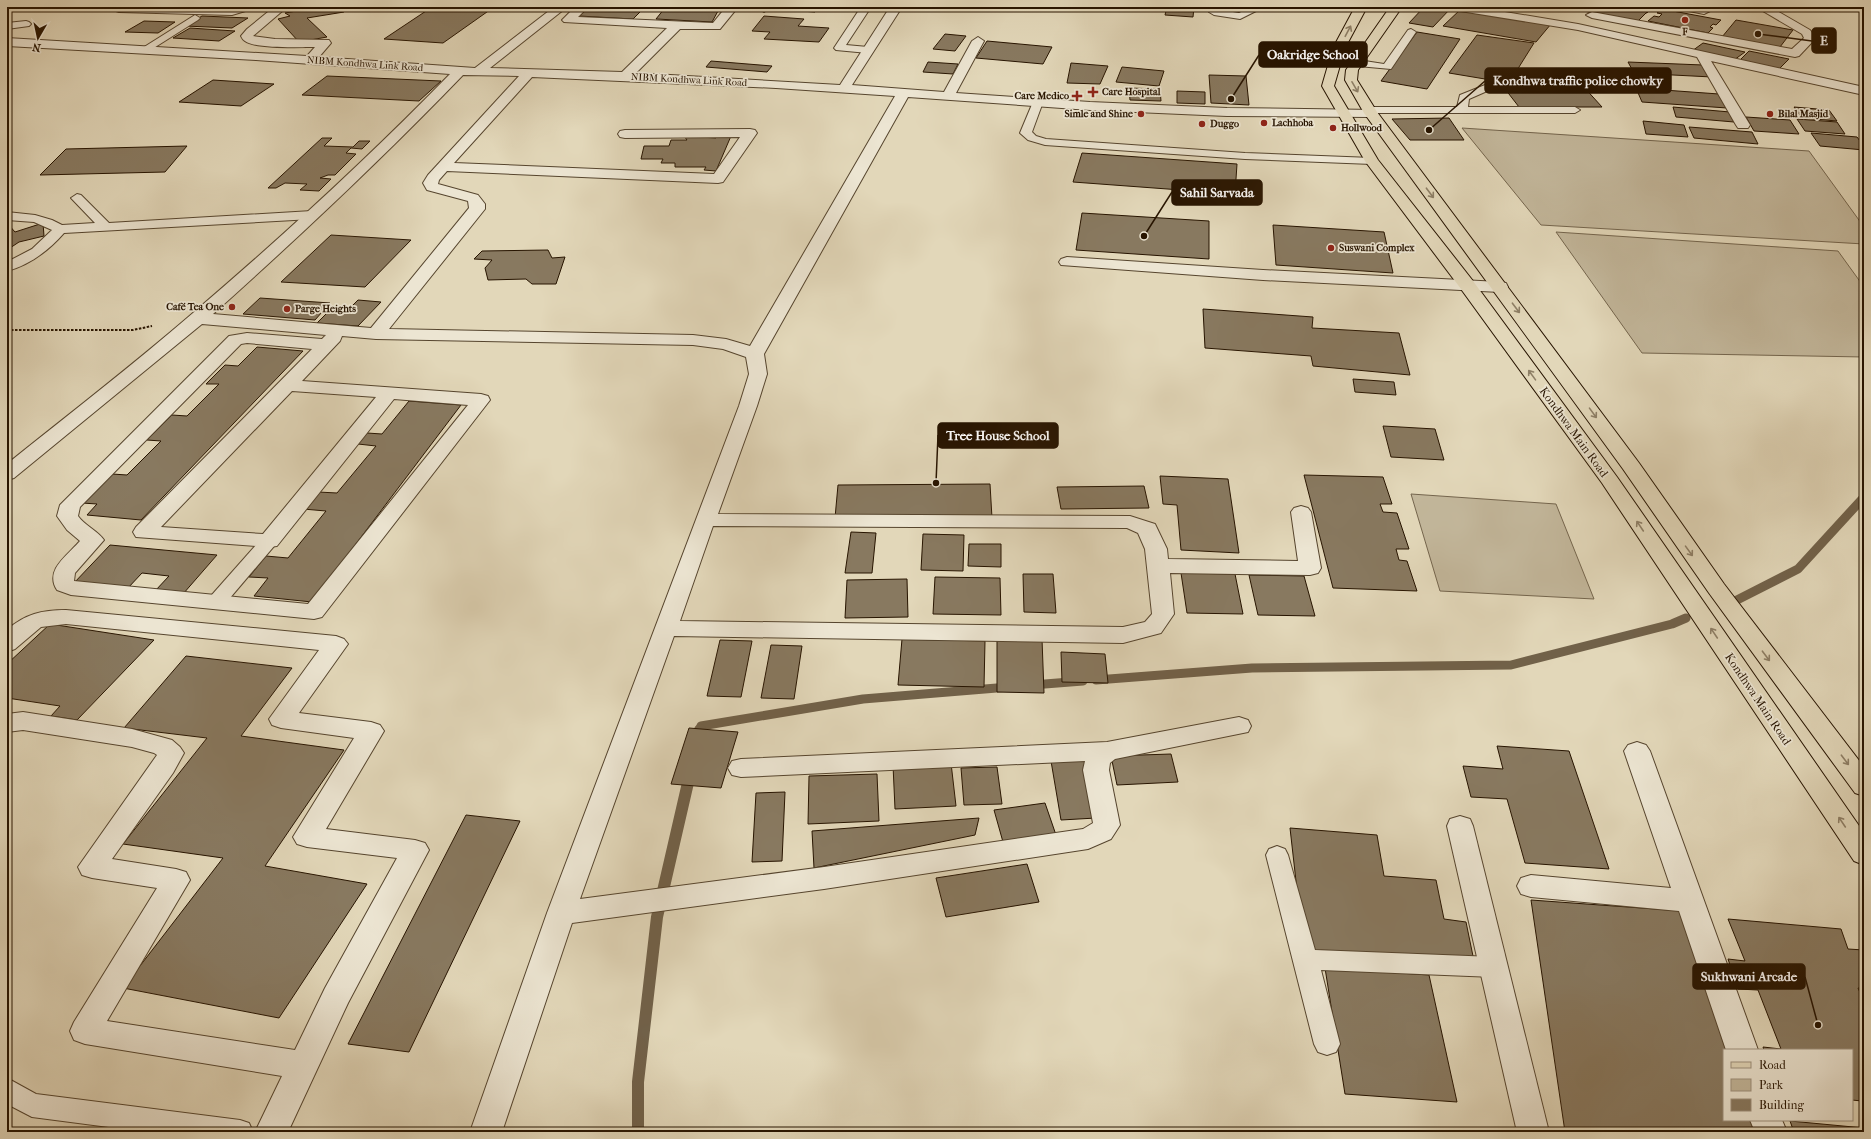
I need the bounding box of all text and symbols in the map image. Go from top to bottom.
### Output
marker: F [1680,15,1690,25]
north arrow [18,18,58,58]
one-way arrow [1345,25,1352,37]
place label: F [1681,26,1688,38]
callout: E [1812,28,1836,53]
text: E [1820,33,1828,48]
text: N [31,40,42,54]
callout: Oakridge School [1259,42,1367,67]
text: Oakridge School [1267,47,1359,63]
street label: NIBM Kondhwa Link Road [307,54,424,74]
callout: Kondhwa traffic police chowky [1485,68,1671,93]
street label: NIBM Kondhwa Link Road [631,71,748,89]
text: Kondhwa traffic police chowky [1493,73,1664,89]
one-way arrow [1351,81,1359,93]
marker: Care Hospital [1087,86,1099,98]
place label: Care Hospital [1102,86,1161,98]
place label: Care Medico [1015,90,1069,102]
marker: Care Medico [1072,91,1082,101]
place label: Simle and Shine [1064,108,1133,120]
place label: Bilal Masjid [1778,108,1829,120]
marker: Simle and Shine [1136,109,1146,119]
marker: Bilal Masjid [1765,109,1775,119]
place label: Lachhoba [1272,117,1314,129]
place label: Duggo [1209,118,1239,130]
marker: Lachhoba [1259,118,1269,128]
marker: Duggo [1197,119,1207,129]
place label: Hollwood [1341,122,1383,134]
marker: Hollwood [1328,123,1338,133]
callout: Sahil Sarvada [1172,180,1262,205]
text: Sahil Sarvada [1180,185,1255,200]
one-way arrow [1426,187,1434,198]
place label: Suswani Complex [1339,242,1415,254]
marker: Suswani Complex [1326,243,1336,253]
place label: Café Tea One [166,301,224,313]
marker: Café Tea One [227,302,237,312]
place label: Parge Heights [295,303,356,315]
one-way arrow [1512,303,1520,314]
marker: Parge Heights [282,304,292,314]
one-way arrow [1528,369,1536,380]
street label: Kondhwa Main Road [1537,384,1612,480]
one-way arrow [1589,408,1597,419]
callout: Tree House School [938,423,1058,448]
text: Tree House School [945,428,1050,443]
one-way arrow [1636,521,1644,532]
one-way arrow [1685,546,1693,557]
one-way arrow [1710,628,1718,639]
street label: Kondhwa Main Road [1722,650,1794,748]
one-way arrow [1762,651,1770,662]
one-way arrow [1841,754,1849,765]
one-way arrow [1838,817,1846,828]
callout: Sukhwani Arcade [1693,964,1805,989]
text: Sukhwani Arcade [1701,969,1798,984]
legend [1723,1049,1853,1121]
text: Road [1759,1058,1786,1072]
text: Park [1759,1078,1784,1092]
text: Building [1759,1098,1804,1112]

